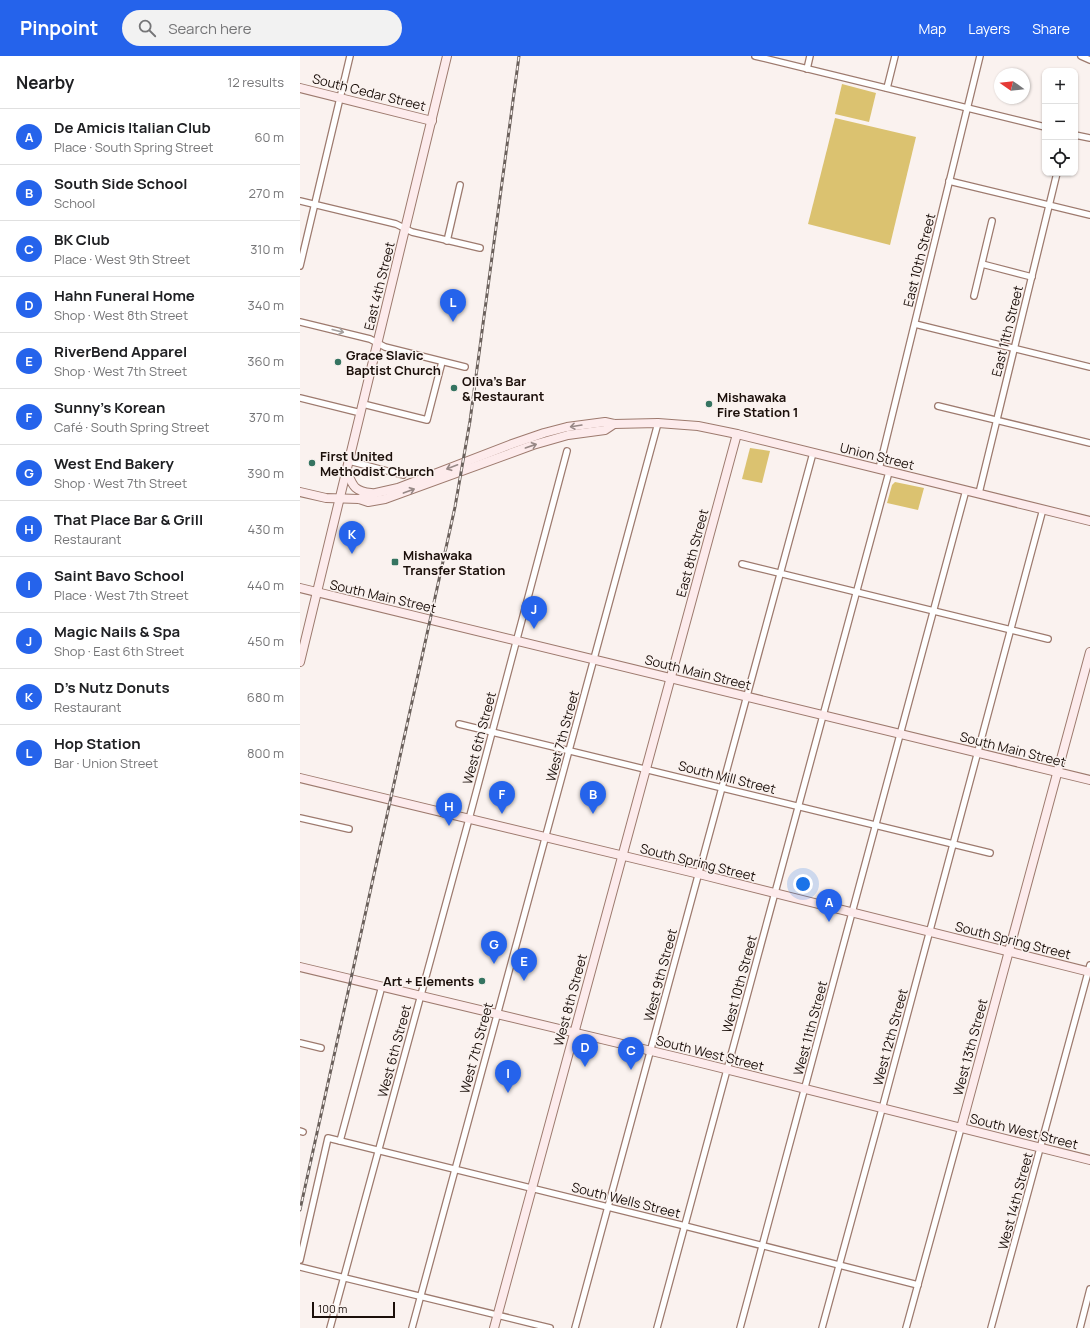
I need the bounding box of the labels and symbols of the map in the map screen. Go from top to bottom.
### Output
north arrow [994,68,1030,104]
street label: South Cedar Street [310,69,428,115]
street label: East 10th Street [899,211,939,309]
street label: East 4th Street [359,240,399,332]
street label: East 11th Street [987,284,1027,378]
pin: L [440,289,466,322]
one-way arrow [331,328,344,335]
place label: Grace Slavic Baptist Church [346,346,441,379]
marker: Grace Slavic Baptist Church [333,357,343,367]
place label: Oliva's Bar & Restaurant [462,372,545,405]
marker: Oliva's Bar & Restaurant [449,383,459,393]
place label: Mishawaka Fire Station 1 [717,388,798,421]
marker: Mishawaka Fire Station 1 [704,399,714,409]
one-way arrow [570,422,583,430]
street label: Union Street [838,438,916,474]
one-way arrow [525,441,537,449]
place label: First United Methodist Church [320,447,434,480]
marker: First United Methodist Church [307,458,317,468]
one-way arrow [447,463,459,471]
one-way arrow [403,486,415,494]
street label: East 8th Street [672,507,712,599]
pin: K [339,521,365,554]
place label: Mishawaka Transfer Station [403,546,505,579]
marker: Mishawaka Transfer Station [390,557,400,567]
street label: South Main Street [328,575,438,617]
pin: J [521,596,547,629]
street label: South Main Street [643,650,753,694]
street label: West 7th Street [541,688,583,784]
street label: West 6th Street [458,690,500,786]
street label: South Main Street [958,727,1068,771]
street label: South Mill Street [676,756,778,798]
pin: F [489,781,515,814]
pin: B [580,781,606,814]
pin: H [436,793,462,826]
street label: South Spring Street [638,839,758,885]
your location [793,874,813,894]
pin: A [816,889,842,922]
street label: South Spring Street [953,917,1073,963]
street label: West 9th Street [639,927,681,1023]
pin: G [481,931,507,964]
street label: West 10th Street [717,933,761,1035]
pin: E [511,948,537,981]
street label: West 8th Street [549,952,591,1048]
place label: Art + Elements [383,972,474,990]
marker: Art + Elements [477,976,487,986]
street label: West 11th Street [789,979,831,1077]
street label: West 12th Street [868,986,912,1088]
street label: West 13th Street [948,997,992,1097]
street label: West 7th Street [455,1000,497,1096]
street label: West 6th Street [373,1003,415,1099]
street label: South West Street [654,1031,766,1075]
pin: D [572,1034,598,1067]
pin: C [618,1037,644,1070]
pin: I [495,1060,521,1093]
street label: South West Street [968,1109,1080,1153]
street label: West 14th Street [993,1150,1037,1252]
street label: South Wells Street [570,1178,682,1222]
scale bar [312,1300,395,1319]

